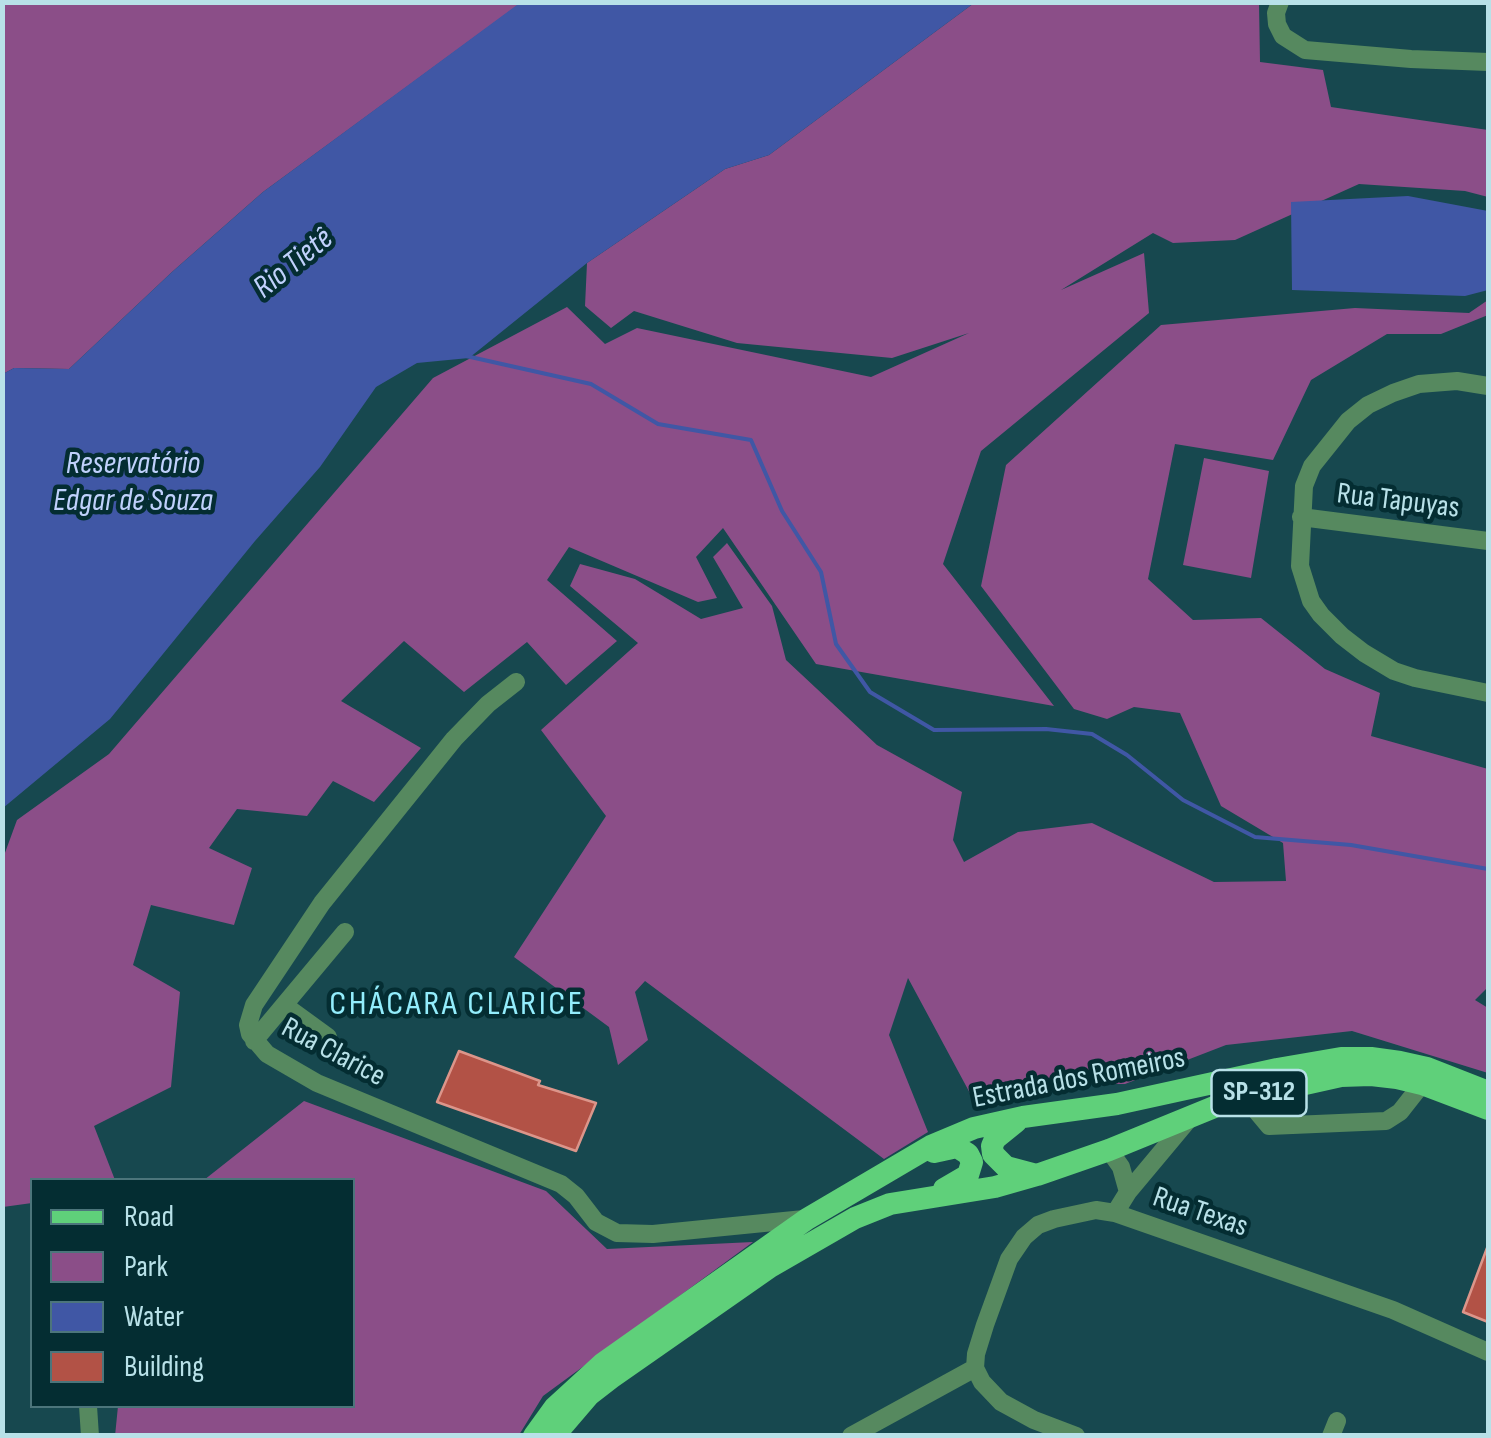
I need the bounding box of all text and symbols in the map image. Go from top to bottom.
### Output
water label: Rio Tietê [246,220,342,308]
water label: Reservatório Edgar de Souza [53,446,213,521]
street label: Rua Tapuyas [1335,477,1461,527]
district label: CHÁCARA CLARICE [329,984,585,1026]
street label: Rua Clarice [275,1011,391,1095]
street label: Estrada dos Romeiros [970,1041,1188,1117]
road number: SP-312 [1212,1070,1306,1116]
legend [30,1178,355,1408]
street label: Rua Texas [1148,1180,1252,1246]
text: Road [124,1199,174,1235]
text: Park [124,1249,168,1285]
text: Water [124,1299,184,1335]
text: Building [124,1349,204,1385]

